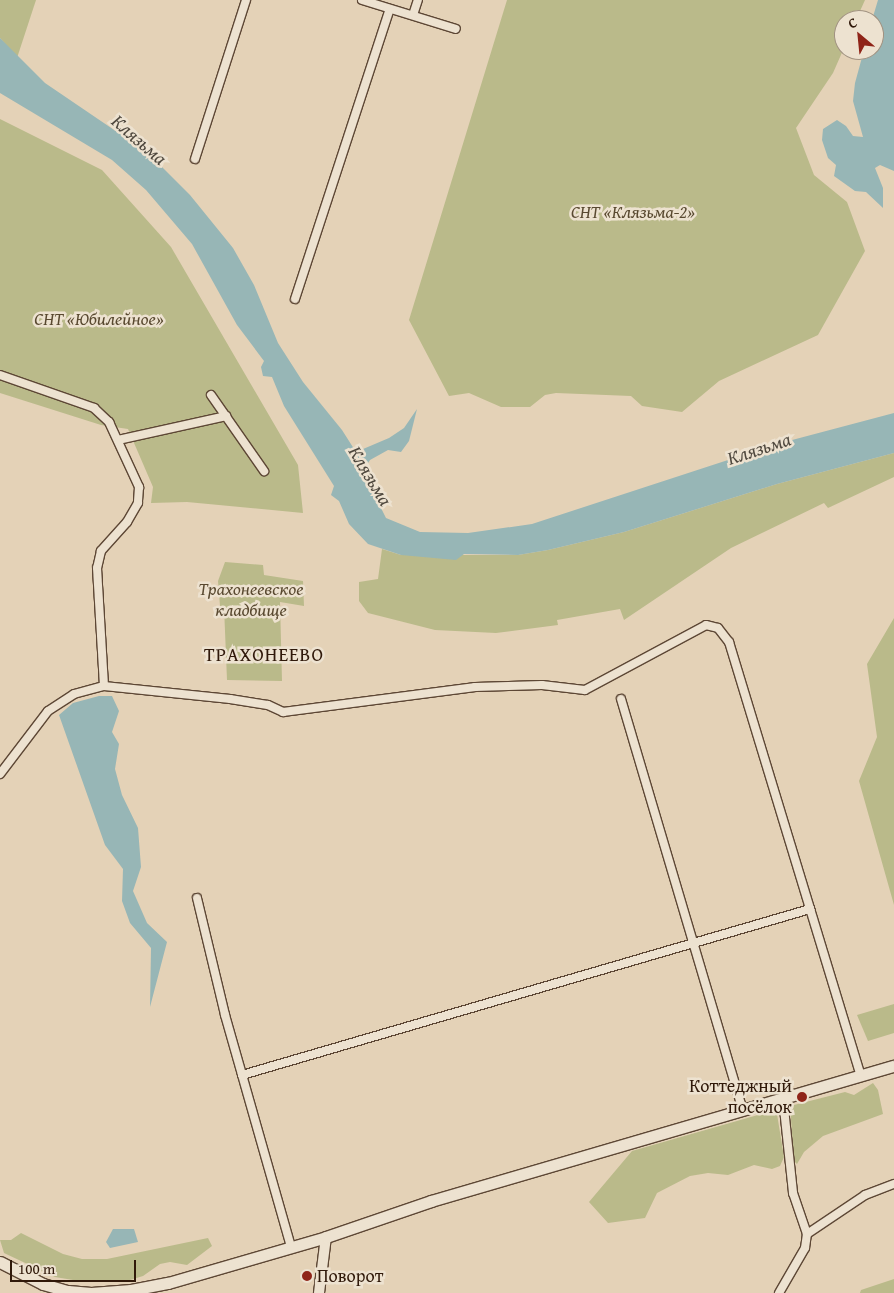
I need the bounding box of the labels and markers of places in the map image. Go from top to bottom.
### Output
place label: Коттеджный посёлок [689,1076,792,1118]
marker: Коттеджный посёлок [796,1091,808,1103]
place label: Поворот [317,1265,383,1287]
marker: Поворот [301,1270,313,1282]

